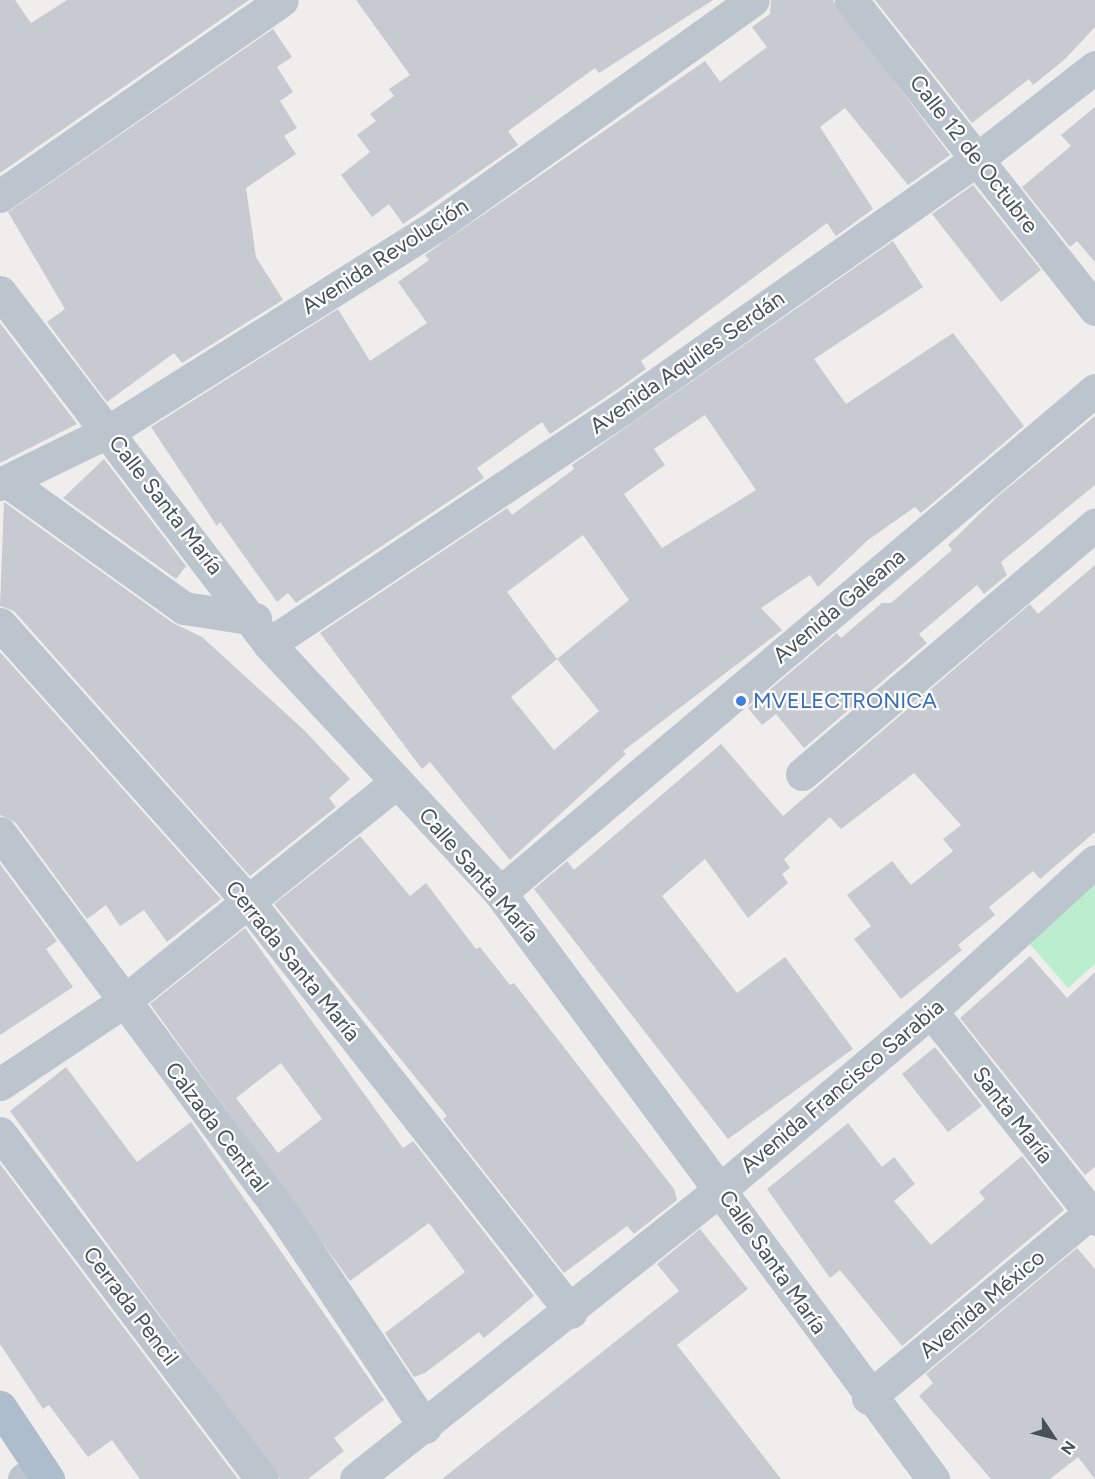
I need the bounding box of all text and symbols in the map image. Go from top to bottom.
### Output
street label: Calle 12 de Octubre [904,70,1044,238]
street label: Avenida Revolución [297,192,473,320]
street label: Avenida Aquiles Serdán [585,285,789,439]
street label: Calle Santa María [103,430,229,580]
street label: Avenida Galeana [768,543,910,669]
place label: MVELECTRONICA [753,688,937,714]
marker: MVELECTRONICA [734,694,748,708]
street label: Calle Santa María [413,802,545,948]
street label: Cerrada Santa María [220,875,366,1047]
street label: Avenida Francisco Sarabia [735,993,949,1179]
street label: Calzada Central [160,1057,274,1197]
street label: Santa María [967,1061,1059,1169]
street label: Calle Santa María [714,1185,832,1339]
street label: Cerrada Pencil [78,1241,184,1371]
street label: Avenida México [914,1244,1050,1364]
north arrow [1023,1407,1083,1467]
text: N [1057,1437,1079,1458]

